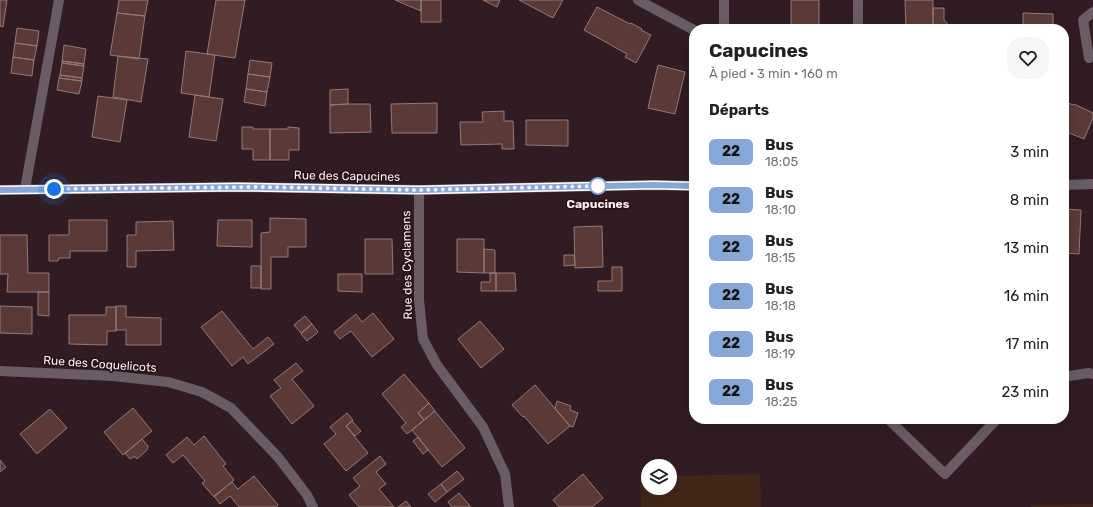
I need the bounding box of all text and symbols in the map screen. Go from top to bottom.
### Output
button: heart [1007,37,1049,79]
text: Capucines [709,39,808,62]
text: À pied · 3 min · 160 m [709,66,838,81]
text: Départs [709,101,769,119]
text: Bus [765,136,793,154]
text: 22 [722,143,740,160]
text: 3 min [1010,143,1049,161]
text: 18:05 [765,154,798,169]
street label: Rue des Capucines [294,168,400,184]
marker: Capucines [589,177,607,195]
your location [44,179,64,199]
text: Bus [765,184,793,202]
text: 22 [722,191,740,208]
text: 8 min [1010,191,1049,209]
place label: Capucines [567,197,630,211]
text: 18:10 [765,202,796,217]
street label: Rue des Cyclamens [399,210,415,320]
text: Bus [765,232,793,250]
text: 22 [722,239,740,256]
text: 13 min [1004,239,1049,257]
text: 18:15 [765,250,795,265]
text: Bus [765,280,793,298]
text: 22 [722,287,740,304]
text: 16 min [1004,287,1049,305]
text: 18:18 [765,298,796,313]
text: Bus [765,328,793,346]
text: 22 [722,335,740,352]
text: 17 min [1005,335,1049,353]
text: 18:19 [765,346,795,361]
street label: Rue des Coquelicots [43,353,157,375]
text: Bus [765,376,793,394]
text: 22 [722,383,740,400]
text: 23 min [1001,383,1049,401]
text: 18:25 [765,394,798,409]
map controls [641,459,677,495]
button: layers [641,459,677,495]

